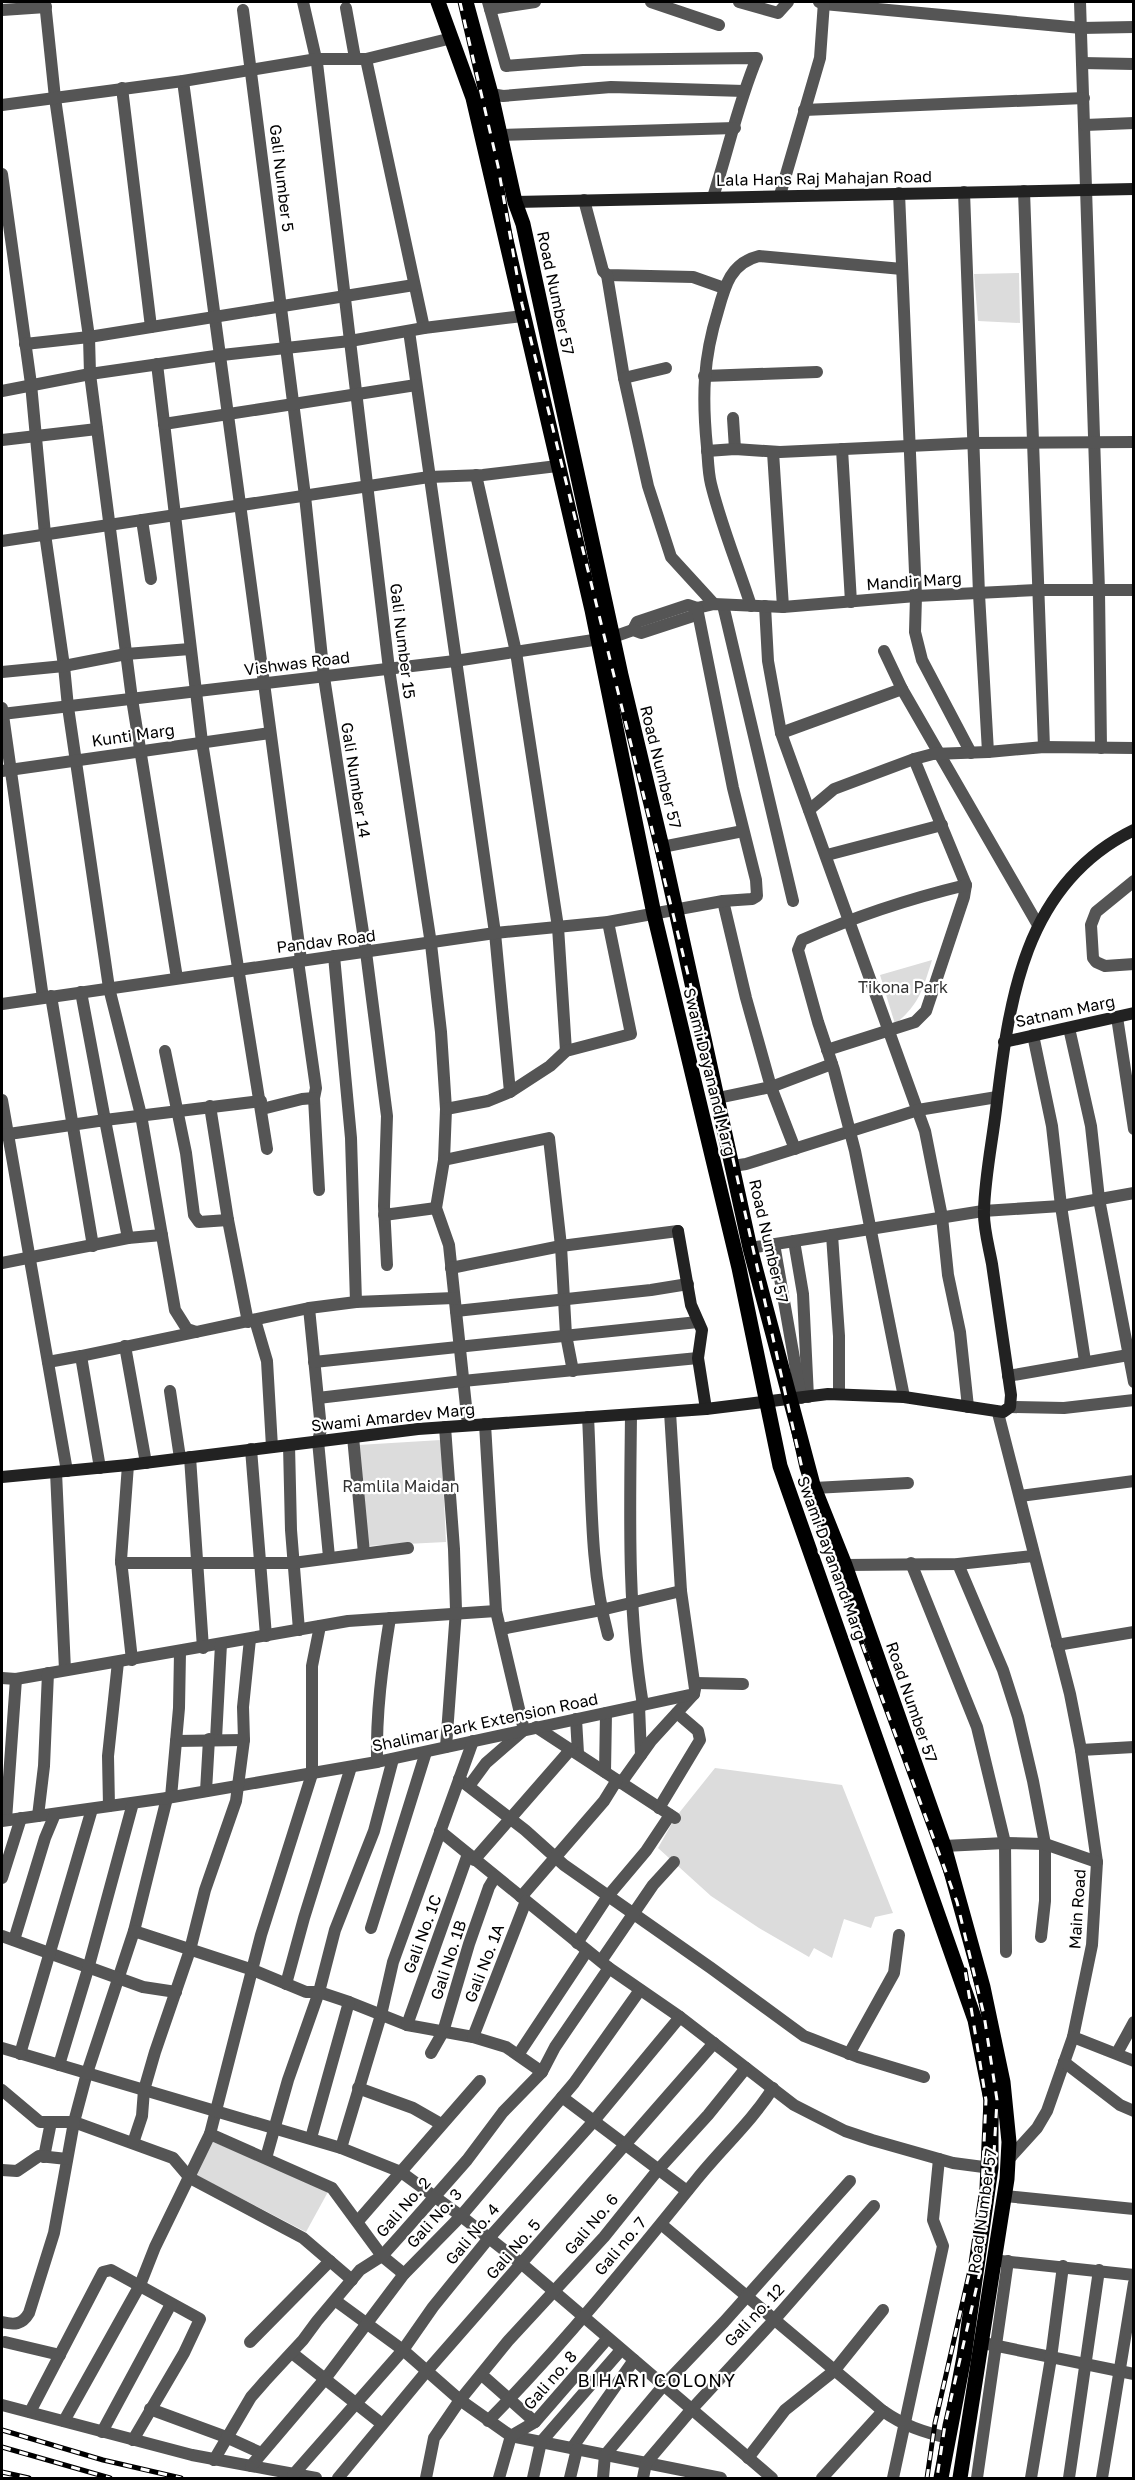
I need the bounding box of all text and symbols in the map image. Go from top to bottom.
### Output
street label: Gali Number 5 [265,123,299,233]
street label: Lala Hans Raj Mahajan Road [716,166,932,190]
street label: Road Number 57 [533,229,579,357]
street label: Mandir Marg [866,568,962,594]
street label: Gali Number 15 [386,582,420,700]
street label: Vishwas Road [243,647,351,679]
street label: Road Number 57 [636,703,686,831]
street label: Kunti Marg [90,719,176,751]
street label: Gali Number 14 [337,721,375,839]
street label: Pandav Road [275,925,377,957]
park label: Tikona Park [858,977,948,997]
street label: Swami Dayanand Marg [679,986,741,1158]
street label: Satnam Marg [1013,991,1117,1031]
street label: Road Number 57 [745,1177,793,1305]
street label: Swami Amardev Marg [310,1398,476,1436]
street label: Swami Dayanand Marg [793,1473,871,1643]
park label: Ramlila Maidan [342,1476,460,1496]
street label: Road Number 57 [882,1639,942,1765]
street label: Shalimar Park Extension Road [370,1688,600,1756]
street label: Main Road [1064,1868,1090,1950]
street label: Gali No. 1C [398,1892,446,1976]
street label: Gali No. 1B [426,1918,470,2002]
street label: Gali No. 1A [460,1921,508,2005]
street label: Road Number 57 [963,2147,1001,2275]
street label: Gali No. 2 [371,2173,435,2241]
street label: Gali No. 3 [402,2184,466,2252]
street label: Gali No. 6 [560,2189,622,2259]
street label: Gali No. 4 [441,2199,503,2269]
street label: Gali no. 7 [590,2213,650,2279]
street label: Gali No. 5 [481,2215,545,2283]
street label: Gali no. 12 [720,2279,788,2351]
street label: Gali no. 8 [519,2346,581,2414]
district label: BIHARI COLONY [578,2369,736,2391]

